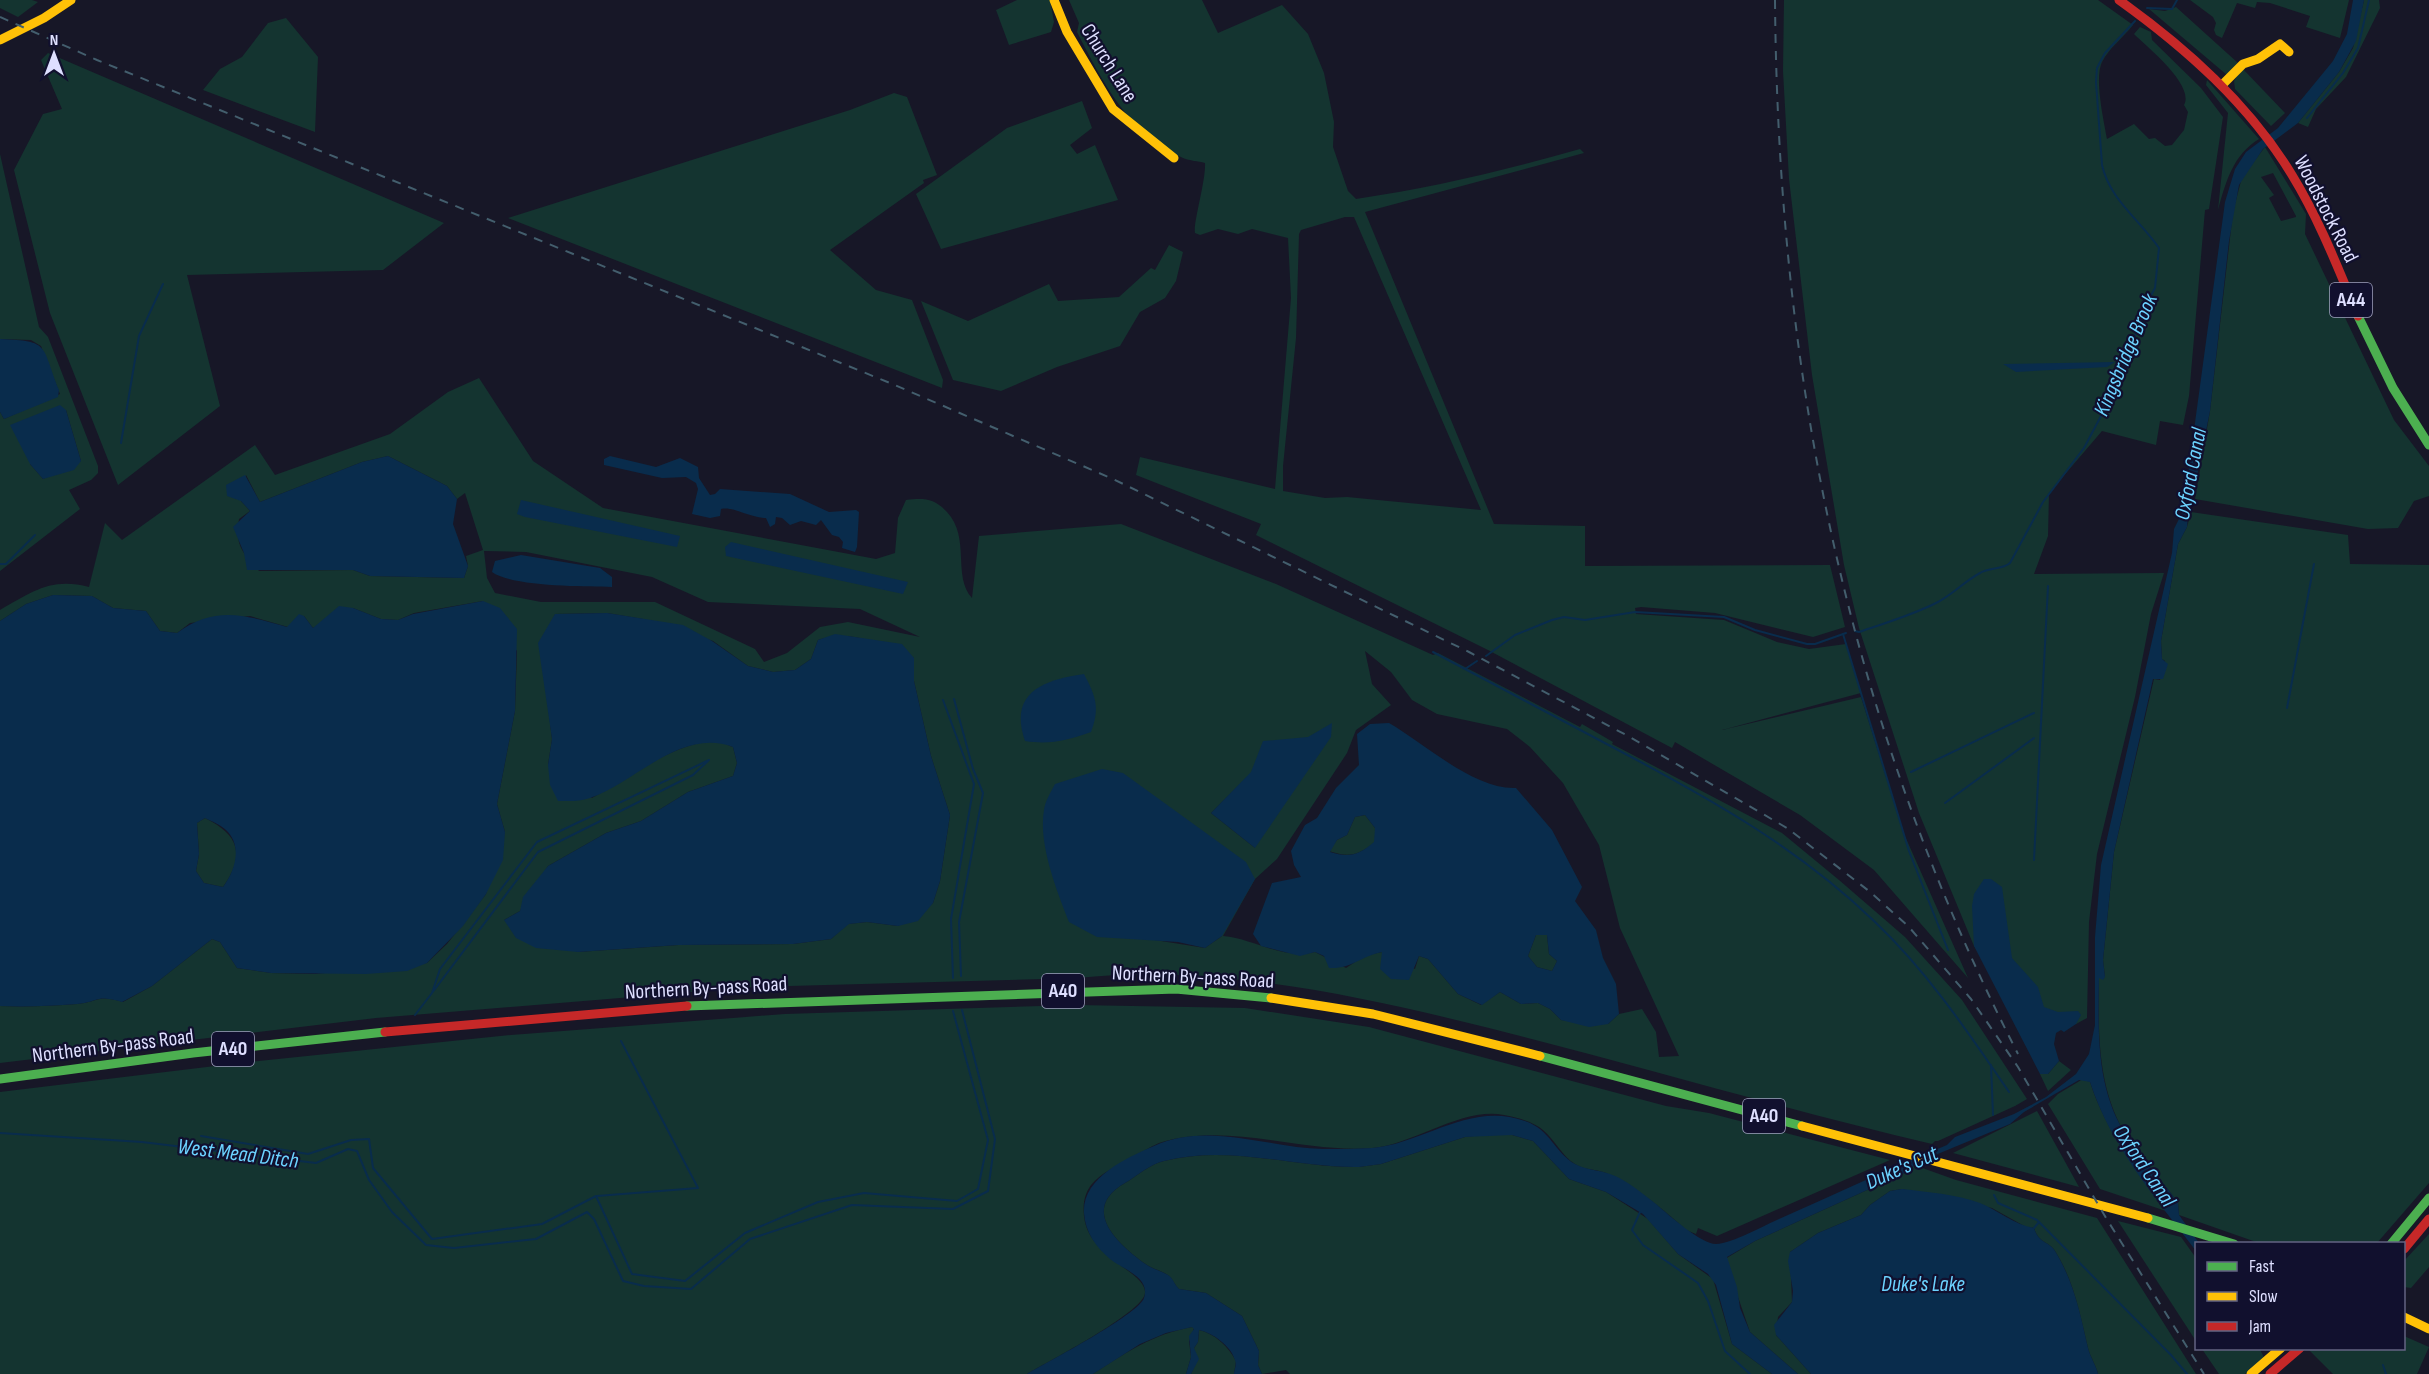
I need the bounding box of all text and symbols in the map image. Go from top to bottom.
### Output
street label: Church Lane [1075,19,1143,107]
north arrow [24,24,84,84]
text: N [50,31,58,50]
street label: Woodstock Road [2288,151,2364,267]
road number: A44 [2330,283,2372,317]
water label: Kingsbridge Brook [2088,289,2164,420]
water label: Oxford Canal [2169,425,2213,522]
street label: Northern By-pass Road [1111,960,1275,994]
street label: Northern By-pass Road [624,971,788,1005]
road number: A40 [1042,974,1084,1008]
street label: Northern By-pass Road [31,1024,195,1068]
road number: A40 [212,1032,254,1066]
road number: A40 [1743,1099,1785,1133]
water label: Oxford Canal [2107,1120,2182,1213]
water label: West Mead Ditch [176,1133,300,1175]
water label: Duke's Cut [1862,1140,1944,1196]
legend [2195,1242,2405,1350]
text: Fast [2249,1256,2275,1277]
water label: Duke's Lake [1881,1271,1965,1298]
text: Slow [2249,1286,2278,1307]
text: Jam [2248,1316,2271,1337]

